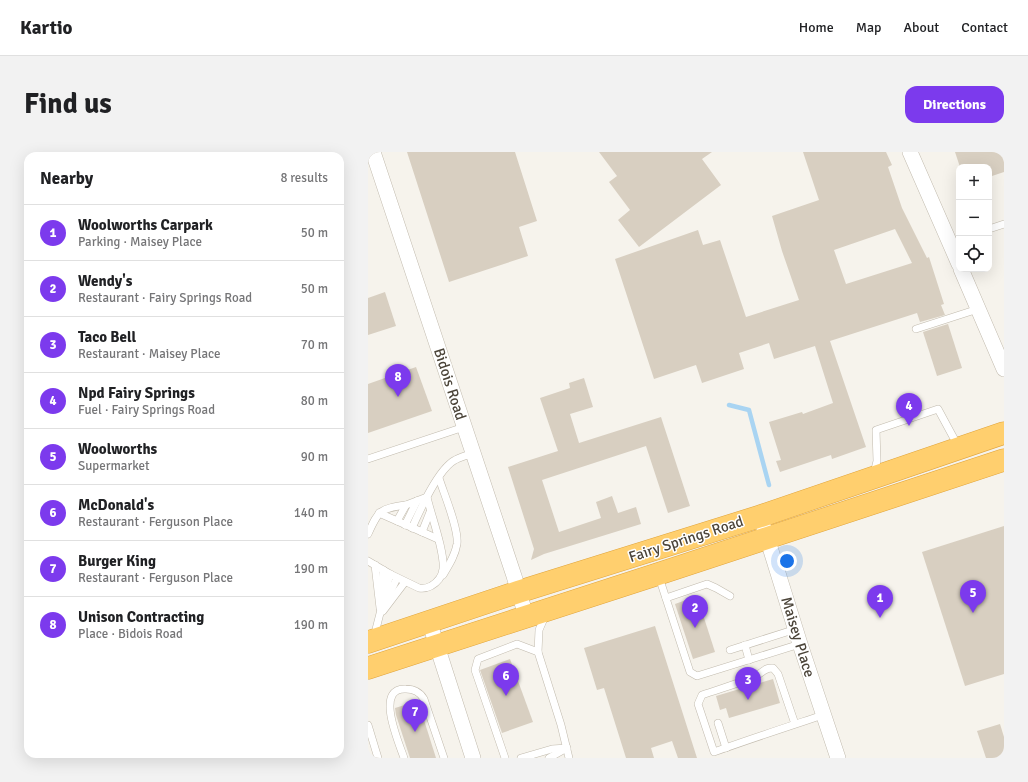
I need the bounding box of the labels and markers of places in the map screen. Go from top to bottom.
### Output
pin: 8 [385,364,411,397]
pin: 4 [896,393,922,426]
pin: 5 [960,580,986,613]
pin: 1 [867,585,893,618]
pin: 2 [682,595,708,628]
pin: 6 [493,663,519,696]
pin: 3 [735,667,761,700]
pin: 7 [402,699,428,732]

